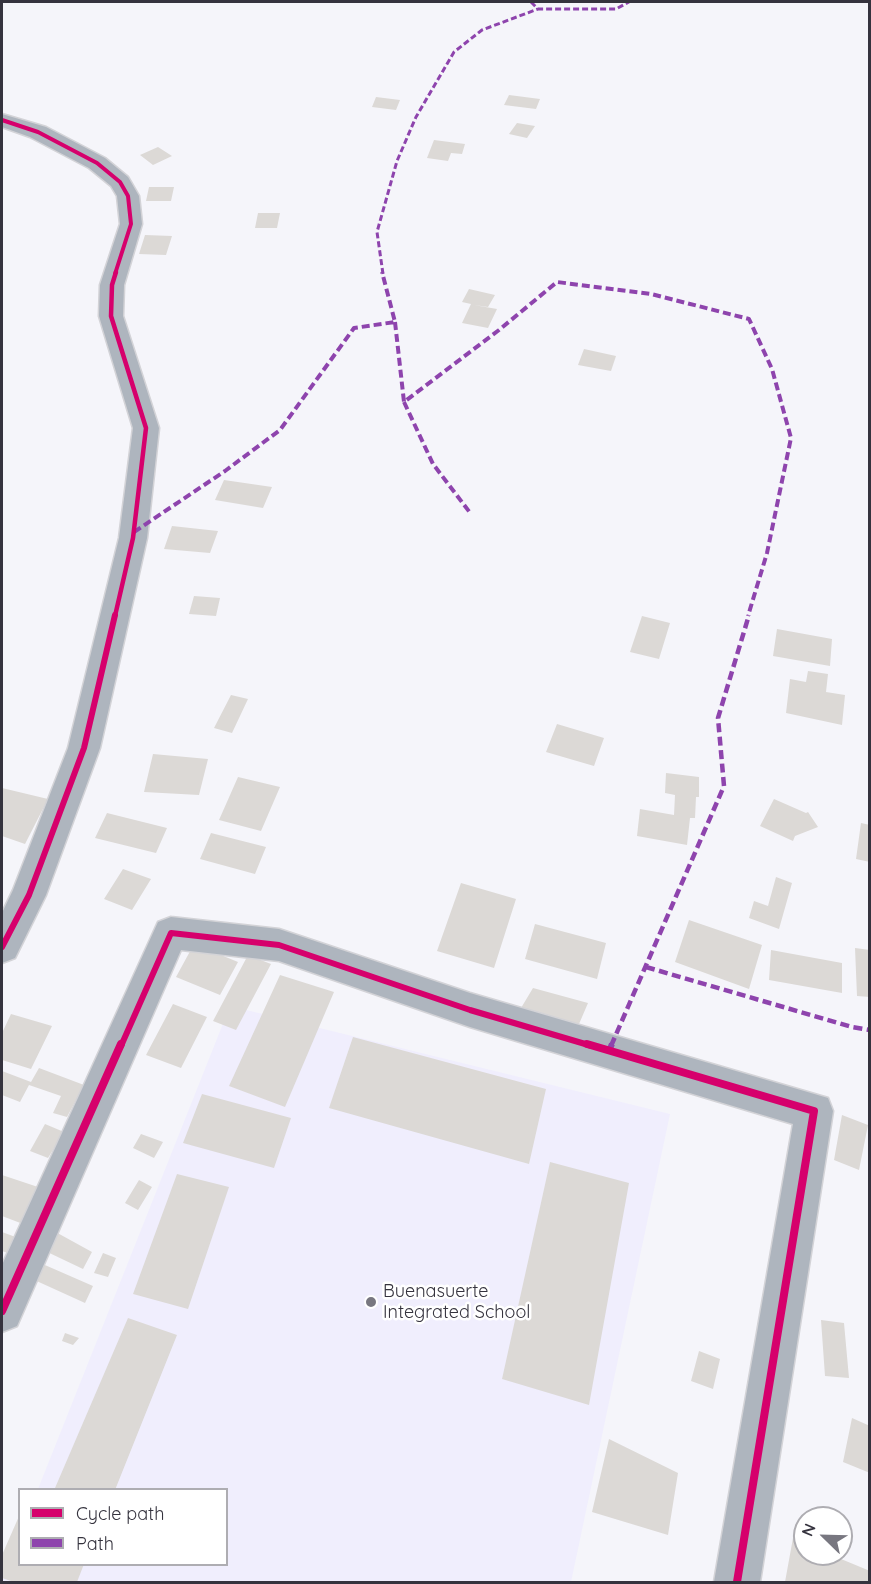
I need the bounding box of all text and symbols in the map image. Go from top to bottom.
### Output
place label: Buenasuerte Integrated School [383,1281,530,1324]
marker: Buenasuerte Integrated School [364,1295,378,1309]
legend [18,1488,228,1566]
text: Cycle path [76,1502,164,1525]
north arrow [793,1506,853,1566]
text: N [797,1520,820,1539]
text: Path [76,1532,114,1555]

